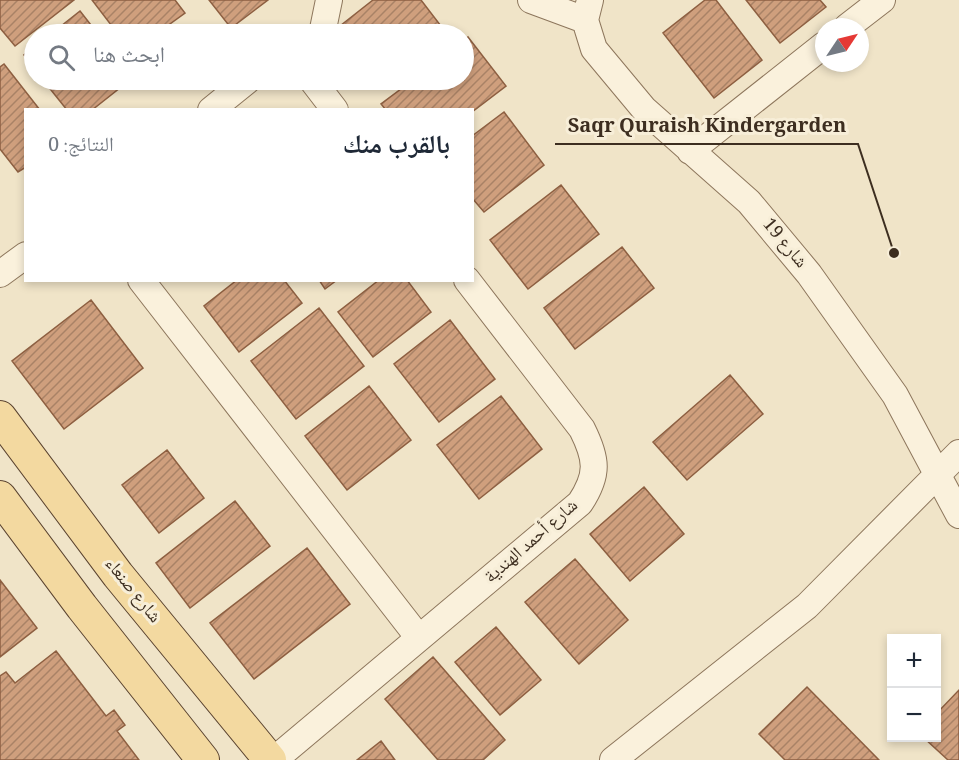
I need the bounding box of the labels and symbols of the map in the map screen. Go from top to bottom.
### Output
north arrow [815,18,869,72]
callout: Saqr Quraish Kindergarden [555,106,858,144]
text: Saqr Quraish Kindergarden [568,111,846,145]
street label: شارع 19 [754,212,814,276]
street label: شارع أحمد الهندية [478,492,586,592]
street label: شارع صنعاء [96,551,168,631]

